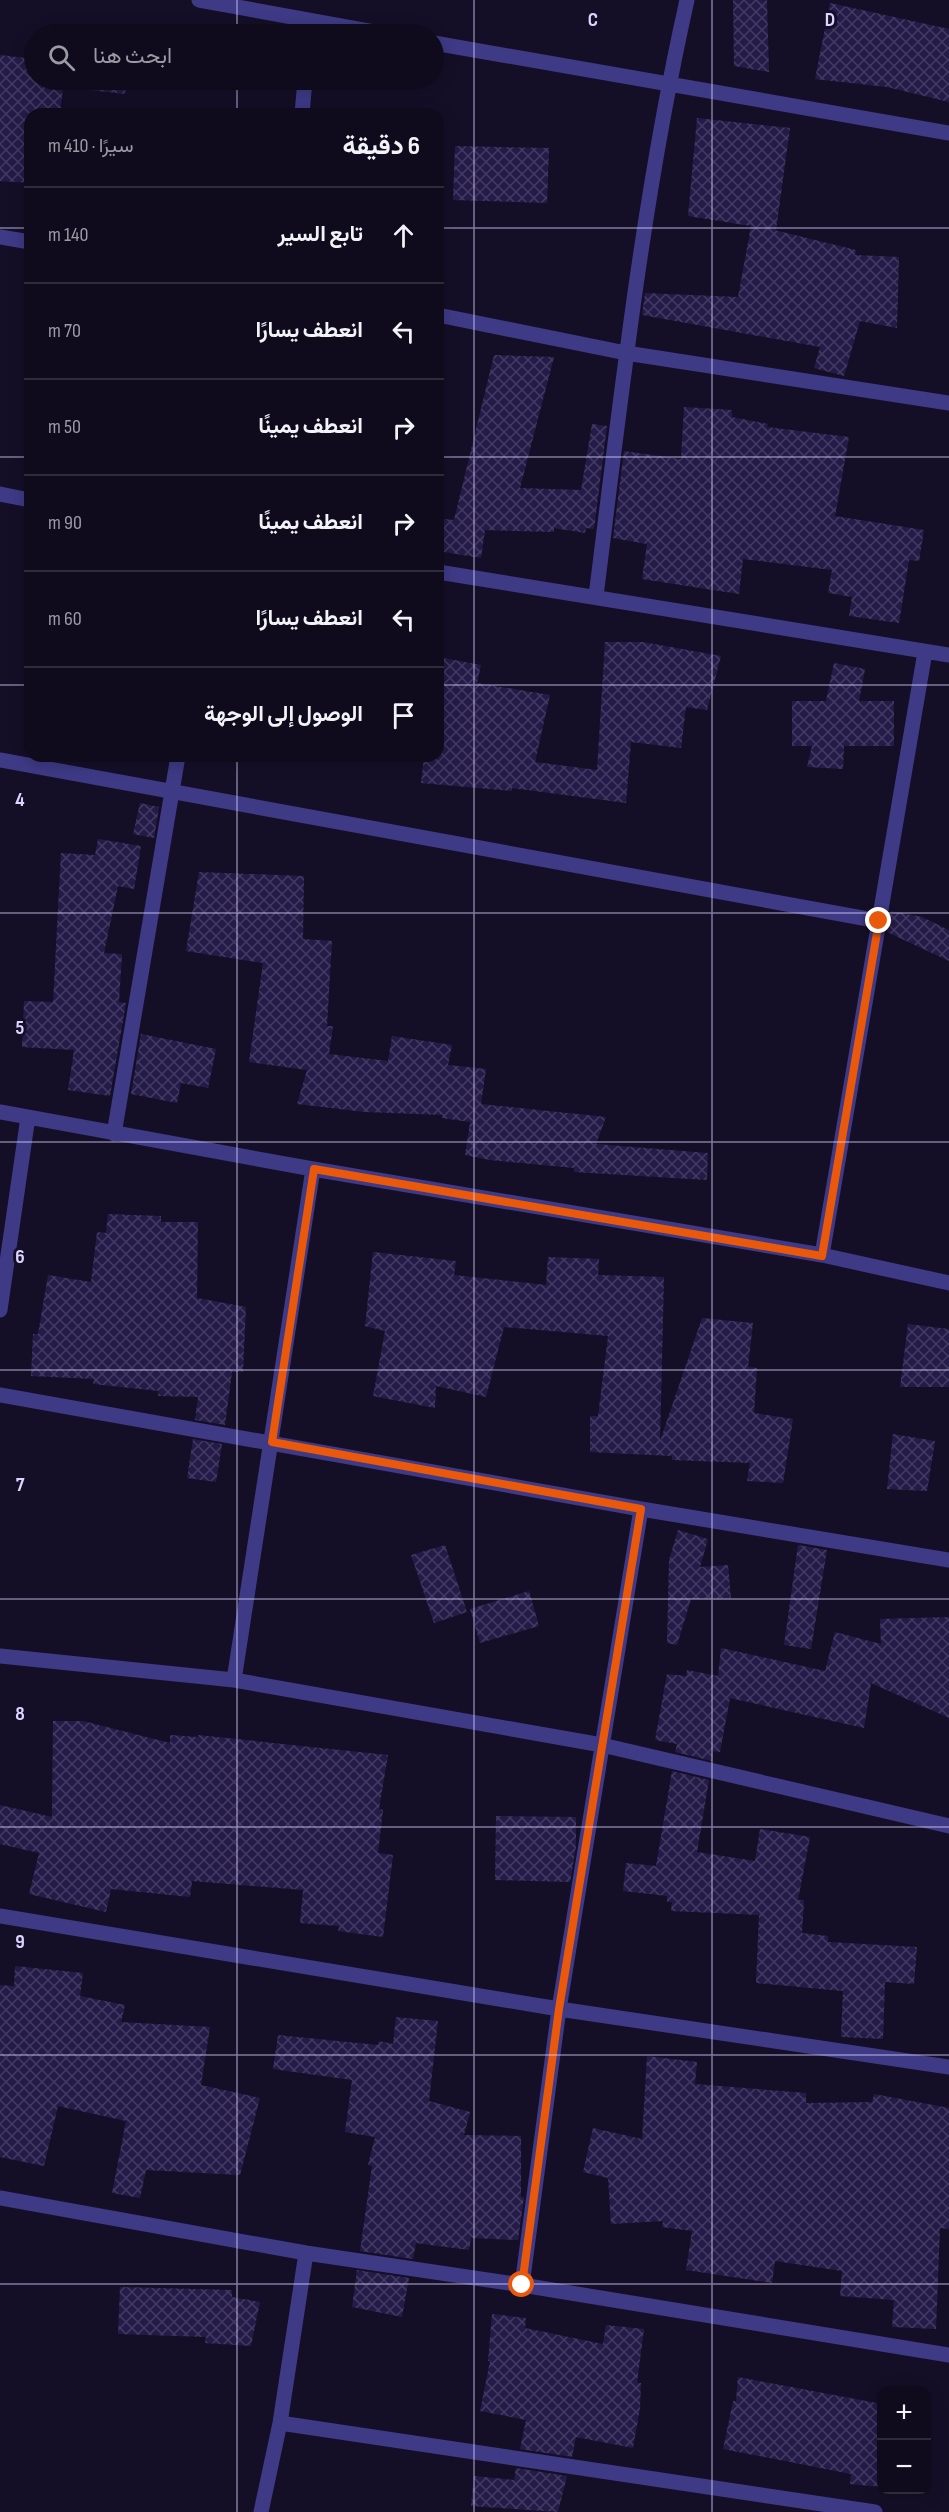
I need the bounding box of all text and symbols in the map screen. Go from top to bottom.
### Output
text: C [588,8,598,32]
text: D [825,8,835,32]
search box [24,24,444,90]
icon: search [45,41,78,74]
text: ابحث هنا [93,43,172,70]
text: 6 دقيقة [342,131,420,162]
text: سيرًا · 410 m [48,134,133,158]
icon: ahead [387,219,420,252]
text: تابع السير [278,221,363,248]
text: 140 m [48,223,88,247]
icon: left [387,315,420,348]
text: انعطف يسارًا [255,317,363,344]
text: 70 m [48,319,81,343]
icon: right [387,411,420,444]
text: انعطف يمينًا [258,413,363,440]
text: 50 m [48,415,81,439]
icon: right [387,507,420,540]
text: انعطف يمينًا [258,509,363,536]
text: 90 m [48,511,82,535]
icon: left [387,603,420,636]
text: انعطف يسارًا [255,605,363,632]
text: 60 m [48,607,82,631]
icon: arrive [387,699,420,732]
text: الوصول إلى الوجهة [204,701,363,728]
text: 4 [15,788,25,812]
route end [865,907,891,933]
text: 5 [16,1016,25,1040]
text: 6 [15,1245,25,1269]
text: 7 [16,1473,25,1497]
text: 8 [15,1702,25,1726]
text: 9 [15,1930,25,1954]
route start [508,2271,534,2297]
map controls [877,2386,931,2494]
button: + [877,2386,931,2440]
button: − [877,2440,931,2494]

